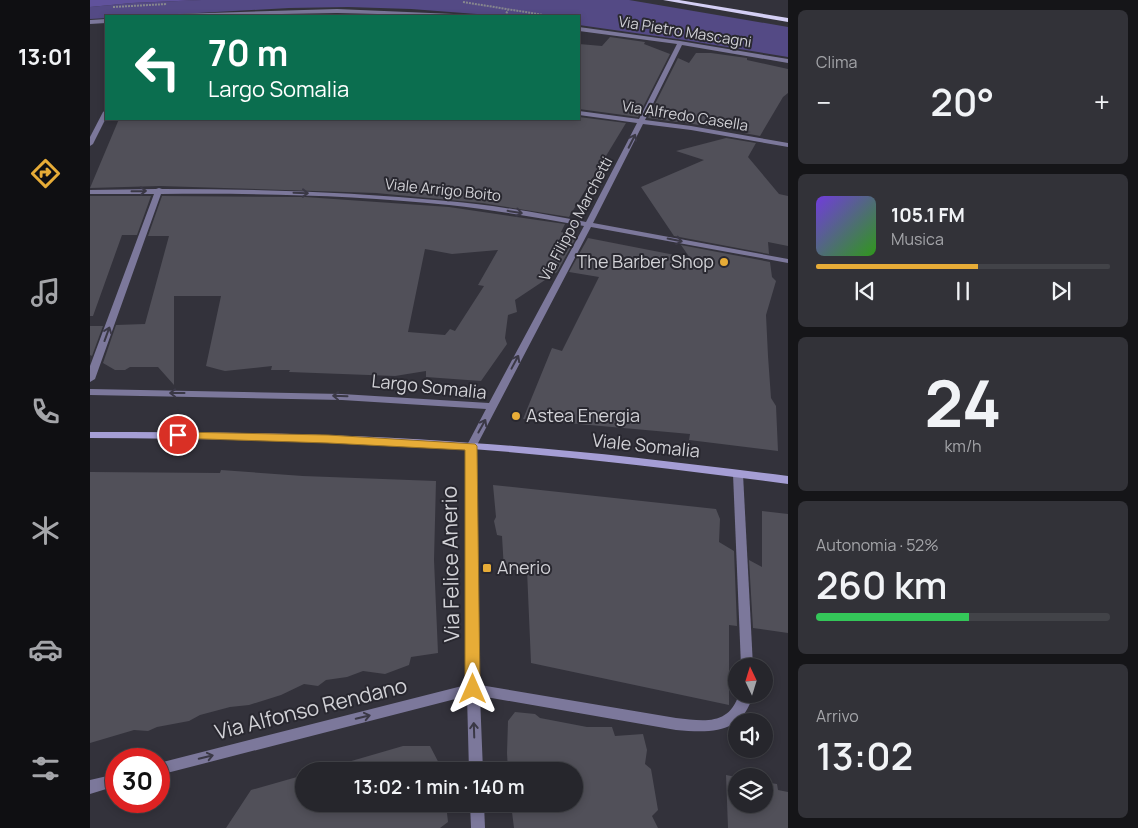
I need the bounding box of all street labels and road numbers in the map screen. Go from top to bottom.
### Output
street label: Via Pietro Mascagni [617,11,753,52]
street label: Via Alfredo Casella [620,95,750,136]
street label: Via Filippo Marchetti [534,153,617,285]
street label: Viale Arrigo Boito [384,173,502,206]
street label: Largo Somalia [370,368,488,404]
street label: Viale Somalia [591,427,701,463]
street label: Via Felice Anerio [435,486,465,642]
street label: Via Alfonso Rendano [212,671,410,745]

